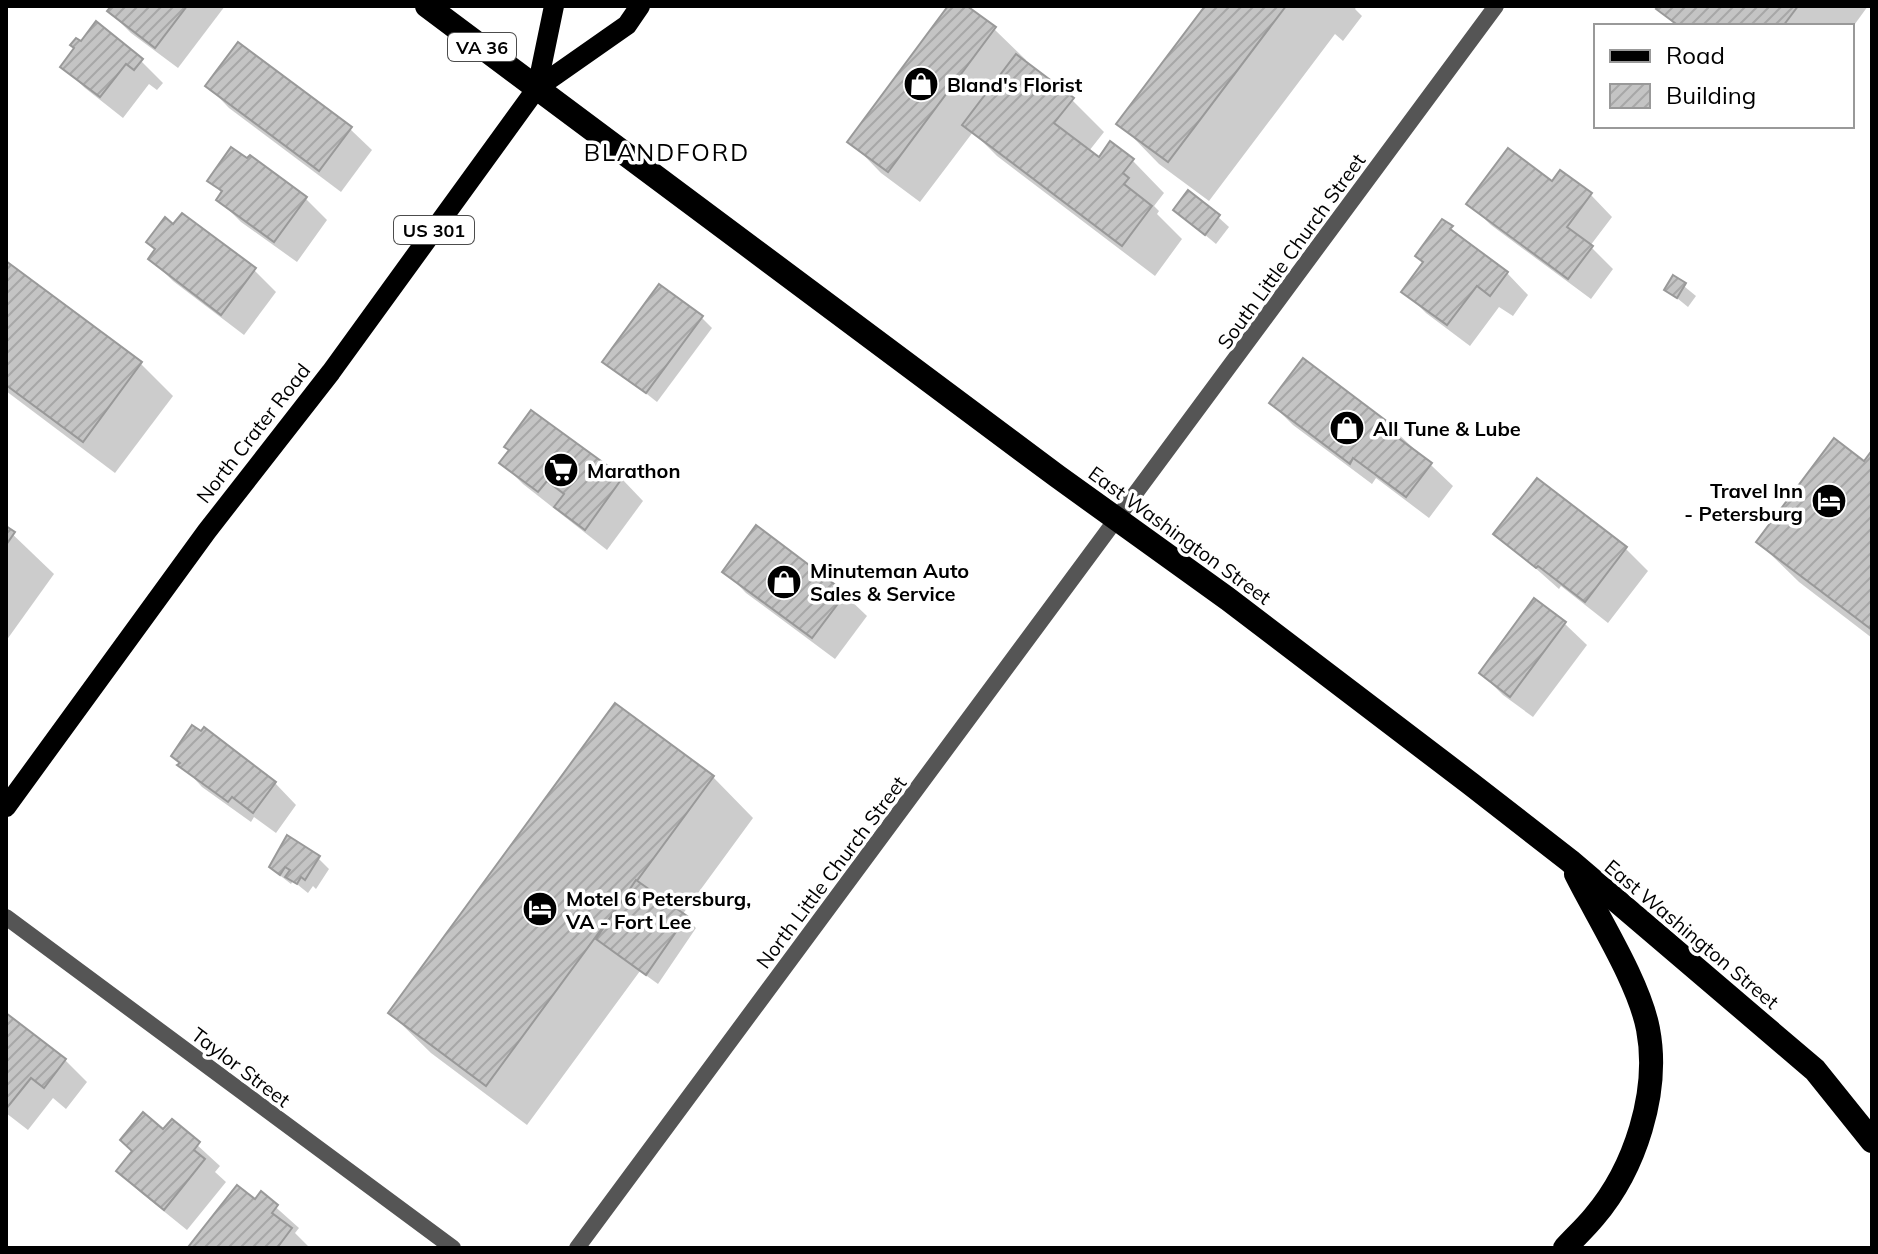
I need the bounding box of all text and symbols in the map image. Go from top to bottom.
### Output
legend [1594,24,1854,128]
road number: VA 36 [448,33,516,61]
text: Road [1666,40,1725,70]
shop icon: Bland's Florist [902,65,940,103]
place label: Bland's Florist [947,72,1083,97]
text: Building [1666,80,1756,110]
district label: BLANDFORD [584,137,750,167]
street label: South Little Church Street [1212,148,1370,354]
road number: US 301 [394,216,474,244]
street label: North Crater Road [191,358,315,508]
shop icon: All Tune & Lube [1328,409,1366,447]
place label: All Tune & Lube [1373,416,1521,441]
supermarket icon: Marathon [542,451,580,489]
place label: Marathon [587,458,681,483]
street label: East Washington Street [1084,460,1276,610]
place label: Travel Inn - Petersburg [1684,478,1803,526]
hotel icon: Travel Inn - Petersburg [1810,482,1848,520]
place label: Minuteman Auto Sales & Service [810,558,969,606]
shop icon: Minuteman Auto Sales & Service [765,563,803,601]
street label: North Little Church Street [750,771,912,973]
street label: East Washington Street [1600,854,1784,1014]
place label: Motel 6 Petersburg, VA - Fort Lee [565,886,751,934]
hotel icon: Motel 6 Petersburg, VA - Fort Lee [521,890,559,928]
street label: Taylor Street [187,1022,295,1112]

